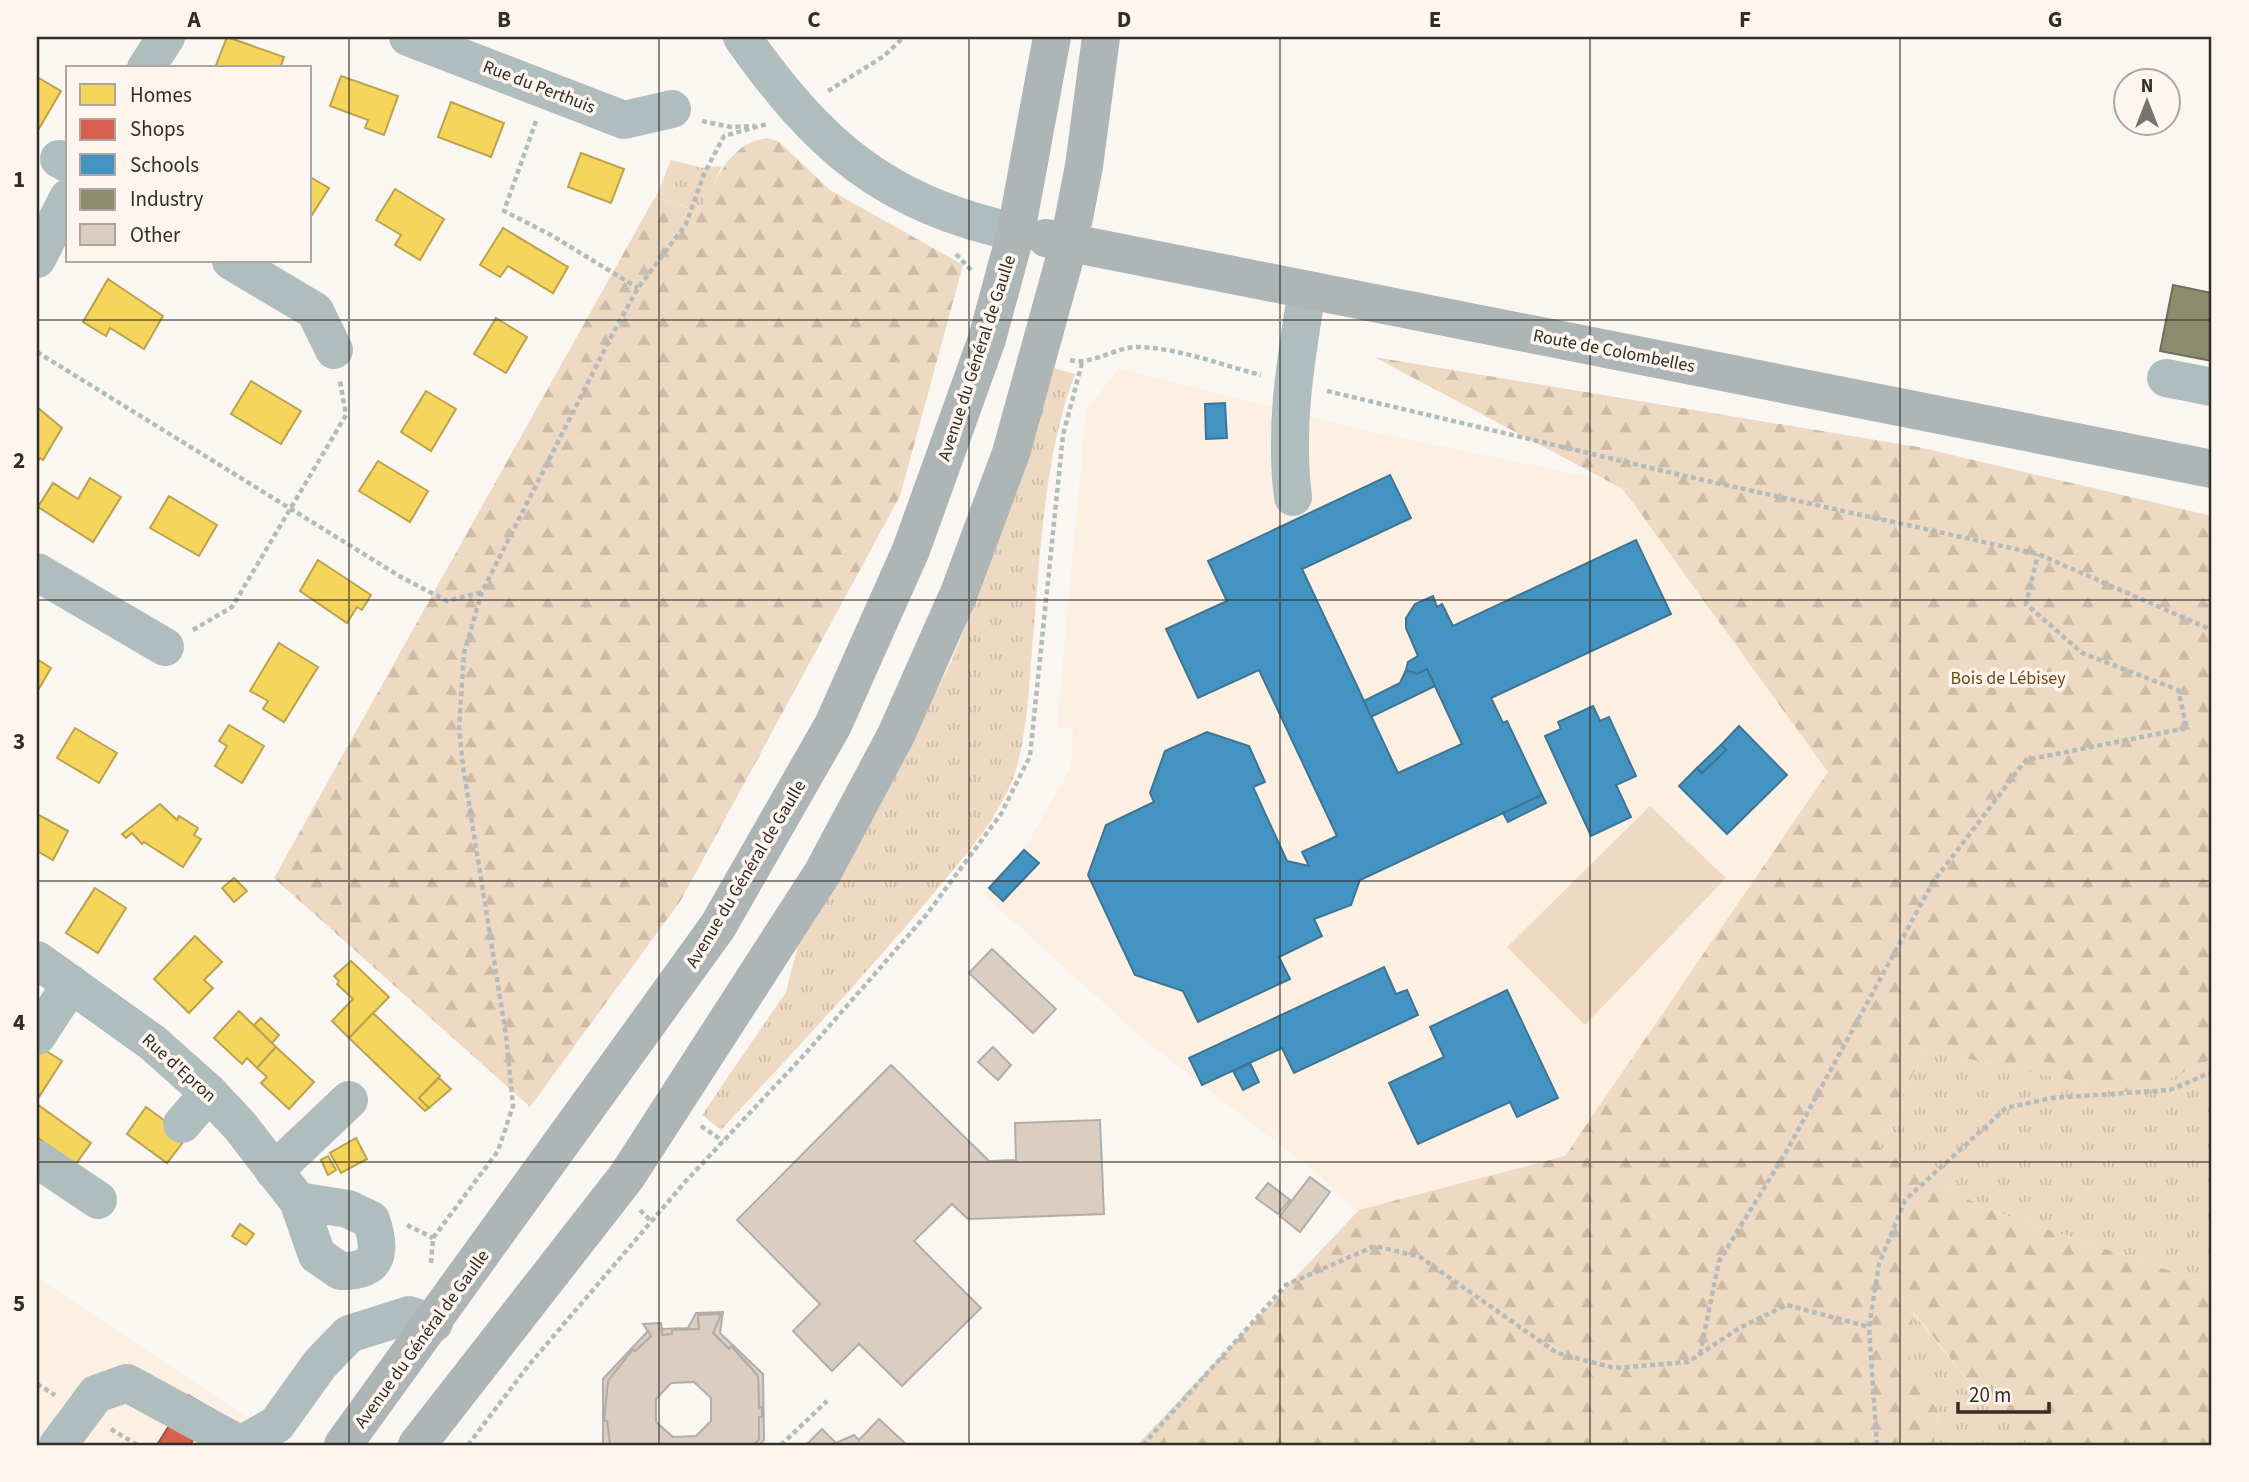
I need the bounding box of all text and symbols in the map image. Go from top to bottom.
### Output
text: A [186,3,201,36]
text: B [497,3,511,36]
text: C [807,3,821,36]
text: D [1117,3,1131,36]
text: E [1429,3,1441,36]
text: F [1739,3,1751,36]
text: G [2048,3,2062,36]
street label: Rue du Perthuis [479,54,599,120]
legend [66,66,312,262]
north arrow [2112,66,2182,136]
text: N [2141,73,2153,100]
text: Homes [130,80,192,110]
text: Shops [130,114,185,144]
text: Schools [130,150,199,180]
text: 1 [13,163,25,196]
text: Industry [130,184,203,214]
text: Other [130,220,181,250]
street label: Avenue du Général de Gaulle [932,252,1022,464]
street label: Route de Colombelles [1531,323,1697,379]
text: 2 [13,444,25,477]
park label: Bois de Lébisey [1950,666,2066,691]
text: 3 [13,725,25,758]
street label: Avenue du Général de Gaulle [680,775,812,973]
text: 4 [13,1006,25,1039]
street label: Rue d'Epron [136,1028,222,1108]
street label: Avenue du Général de Gaulle [349,1245,495,1433]
text: 5 [13,1287,25,1320]
scale bar [1958,1370,2050,1414]
text: 20 m [1969,1380,2011,1410]

